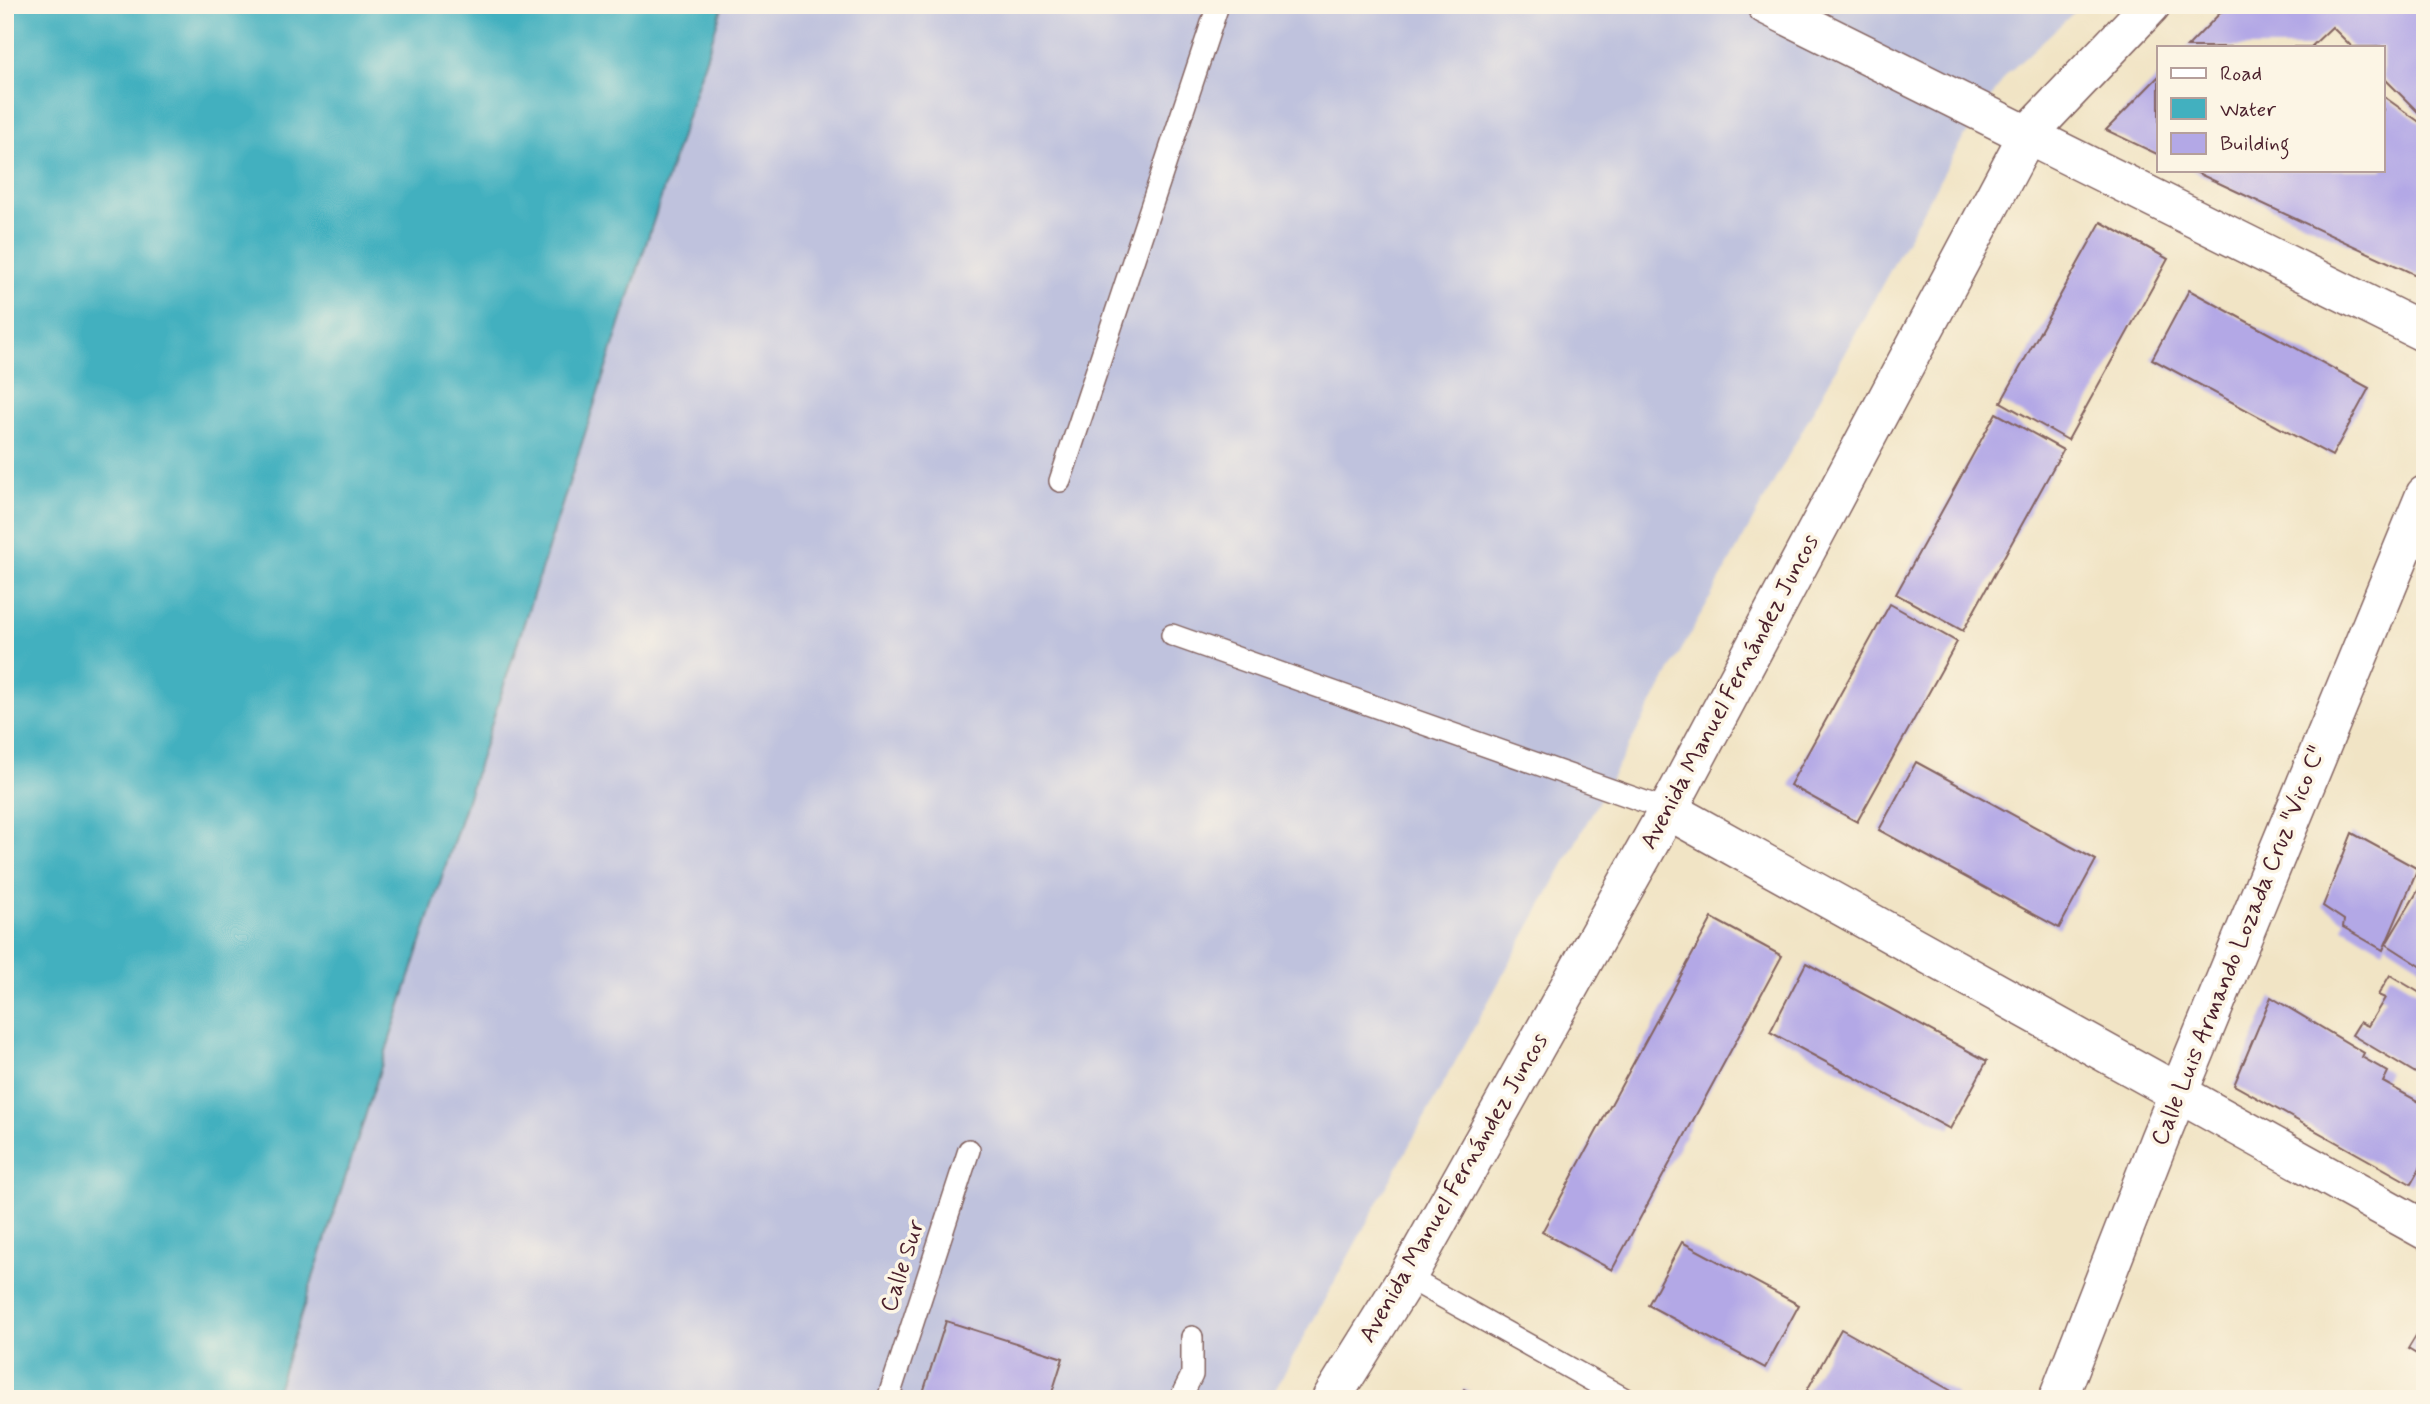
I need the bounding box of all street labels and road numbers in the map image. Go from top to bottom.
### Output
street label: Avenida Manuel Fernández Juncos [1634,529,1827,855]
street label: Calle Luis Armando Lozada Cruz "Vico C" [2144,742,2334,1150]
street label: Avenida Manuel Fernández Juncos [1352,1027,1556,1348]
street label: Calle Sur [874,1216,932,1316]

